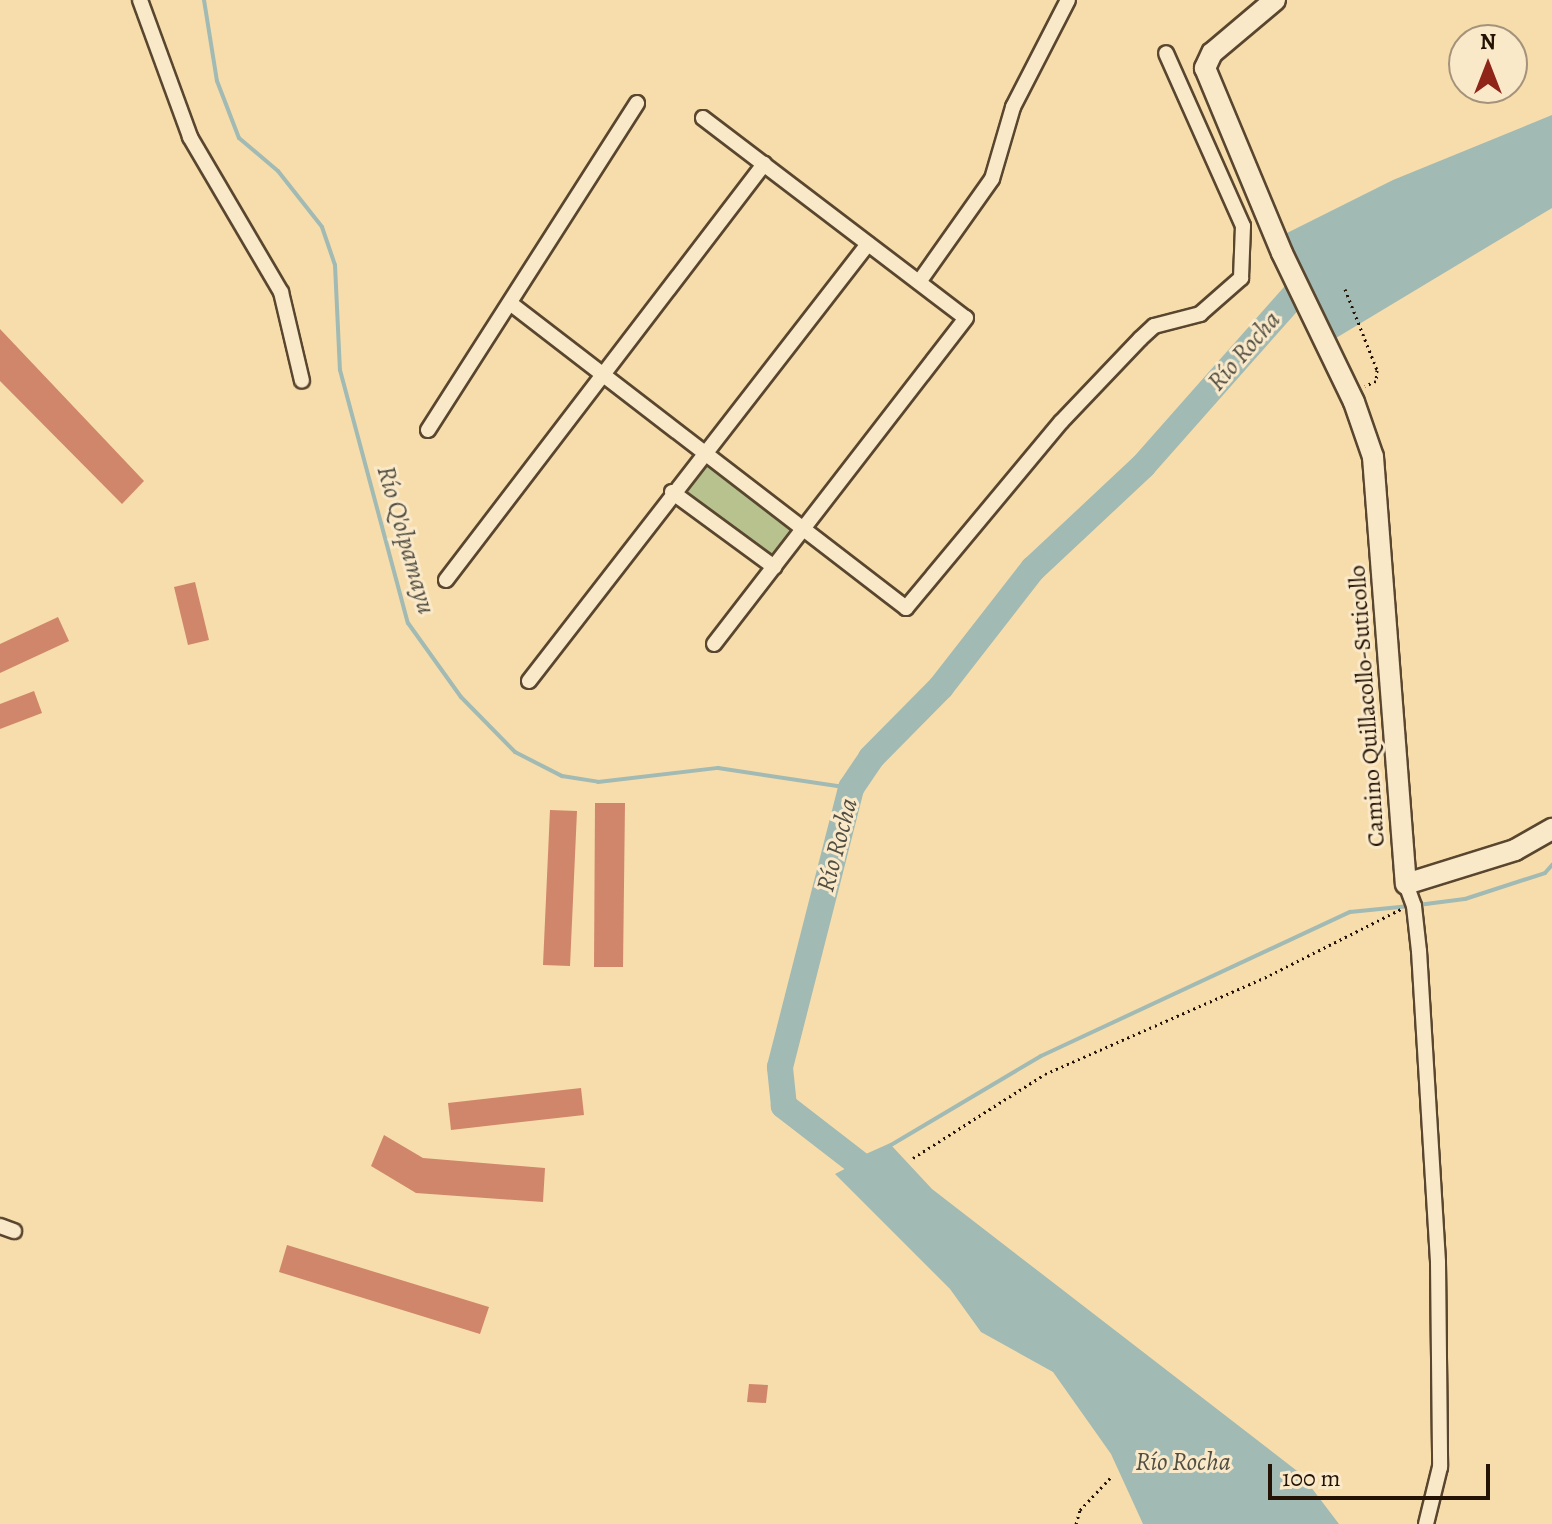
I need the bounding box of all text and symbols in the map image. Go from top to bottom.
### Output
north arrow [1448,24,1528,104]
text: N [1480,27,1496,57]
water label: Río Rocha [1201,305,1287,397]
water label: Río Q'olpamayu [370,462,442,618]
street label: Camino Quillacollo-Suticollo [1343,564,1391,848]
water label: Río Rocha [810,795,864,895]
water label: Río Rocha [1135,1446,1231,1478]
scale bar [1272,1448,1494,1498]
text: 100 m [1282,1462,1341,1494]

